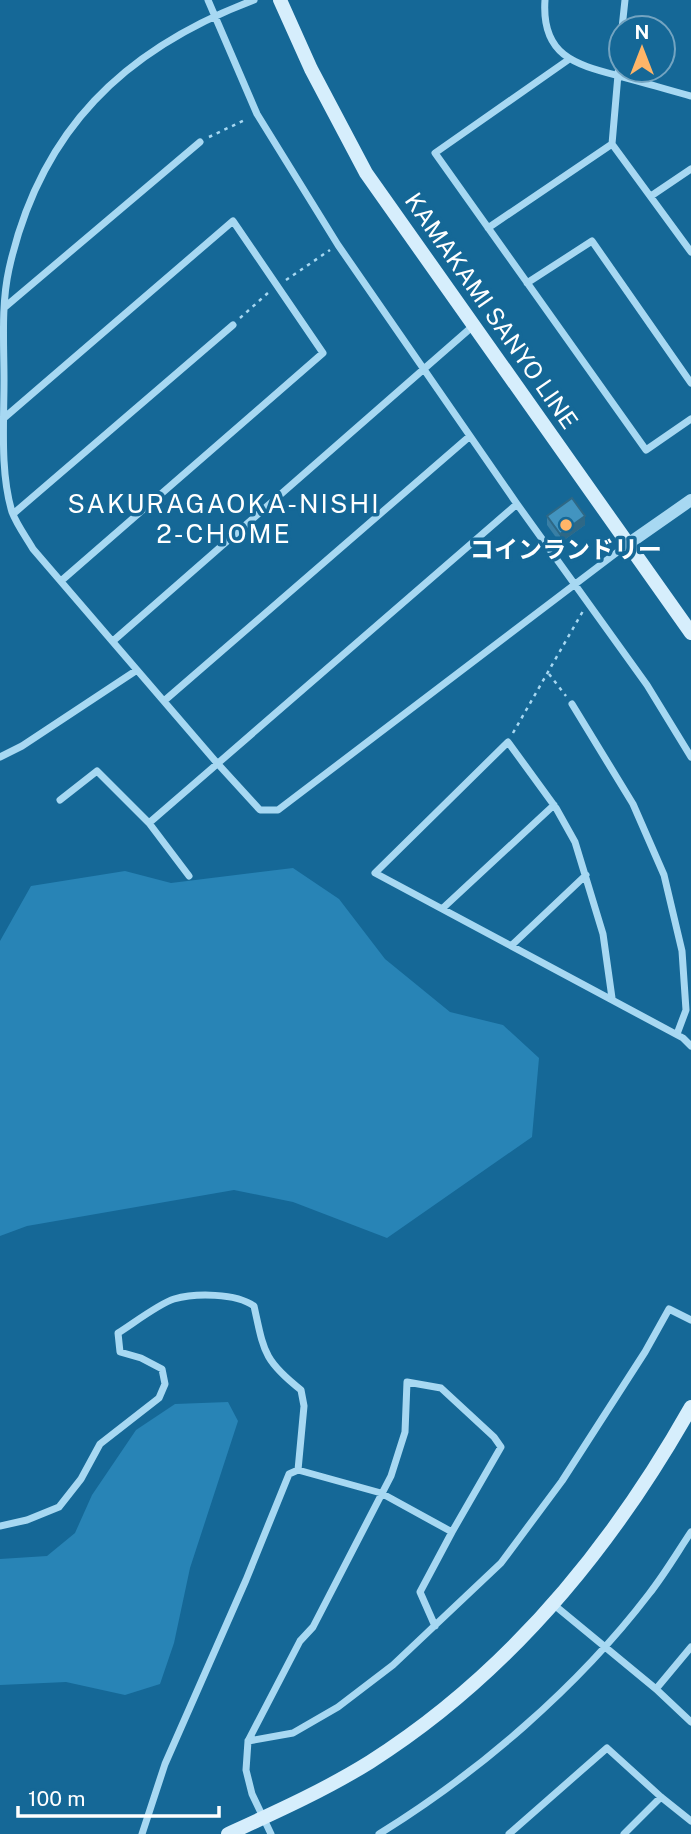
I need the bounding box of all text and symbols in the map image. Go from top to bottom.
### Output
north arrow [607,14,677,84]
text: N [635,21,649,43]
street label: KAMAKAMI SANYO LINE [400,187,584,434]
district label: SAKURAGAOKA-NISHI 2-CHOME [67,488,381,549]
marker: コインランドリー [558,517,574,533]
place label: コインランドリー [470,535,662,563]
scale bar [18,1774,219,1818]
text: 100 m [28,1786,85,1811]

